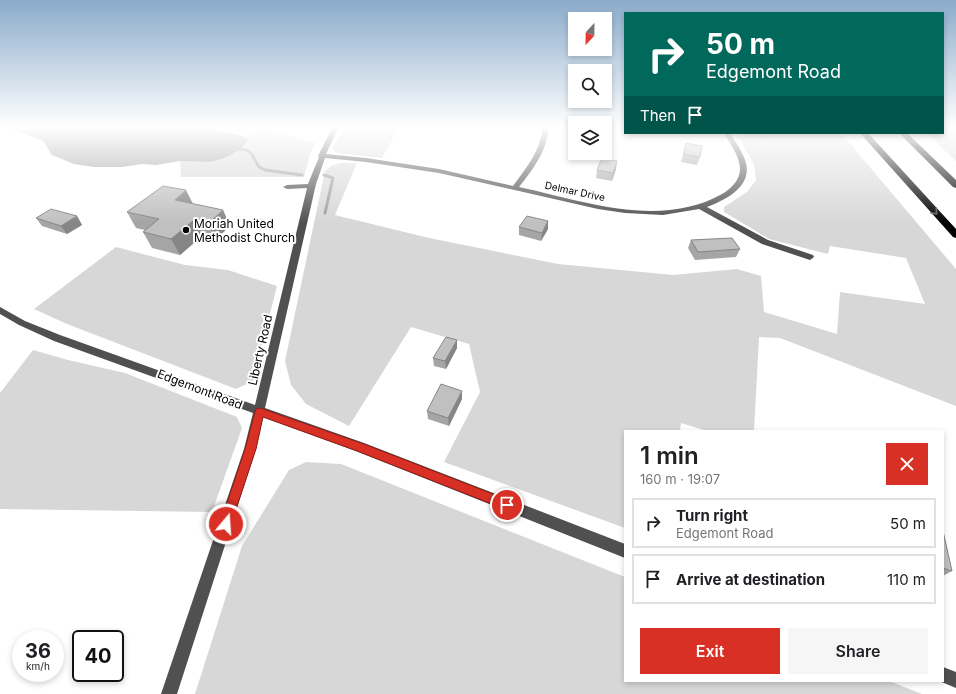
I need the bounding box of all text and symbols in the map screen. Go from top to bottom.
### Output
north arrow [568,12,612,56]
map controls [568,12,612,160]
text: 50 m [706,27,775,61]
icon: right [640,28,692,80]
text: Edgemont Road [706,61,841,82]
button: search [568,64,612,108]
icon: arrive [684,104,706,126]
text: Then [640,106,676,125]
button: layers [568,116,612,160]
street label: Delmar Drive [544,179,606,203]
one-way arrow [930,207,938,215]
place label: Moriah United Methodist Church [194,216,295,245]
marker: Moriah United Methodist Church [181,225,191,235]
street label: Liberty Road [245,313,275,387]
street label: Edgemont Road [155,366,245,412]
text: 1 min [640,441,699,470]
button: close [886,443,928,485]
text: 160 m · 19:07 [640,471,720,487]
pin [490,488,524,522]
icon: arrive [496,494,518,516]
position arrow [205,503,247,545]
text: Turn right [676,506,748,525]
icon: right [642,512,664,534]
text: 50 m [890,514,926,533]
text: Edgemont Road [676,525,773,541]
icon: arrive [642,568,664,590]
text: Arrive at destination [676,570,825,589]
text: 110 m [887,570,926,589]
button: Exit [640,628,780,674]
button: Share [788,628,928,674]
speed limit sign: 40 [72,630,124,682]
text: 36 [25,639,51,663]
text: km/h [26,660,50,672]

